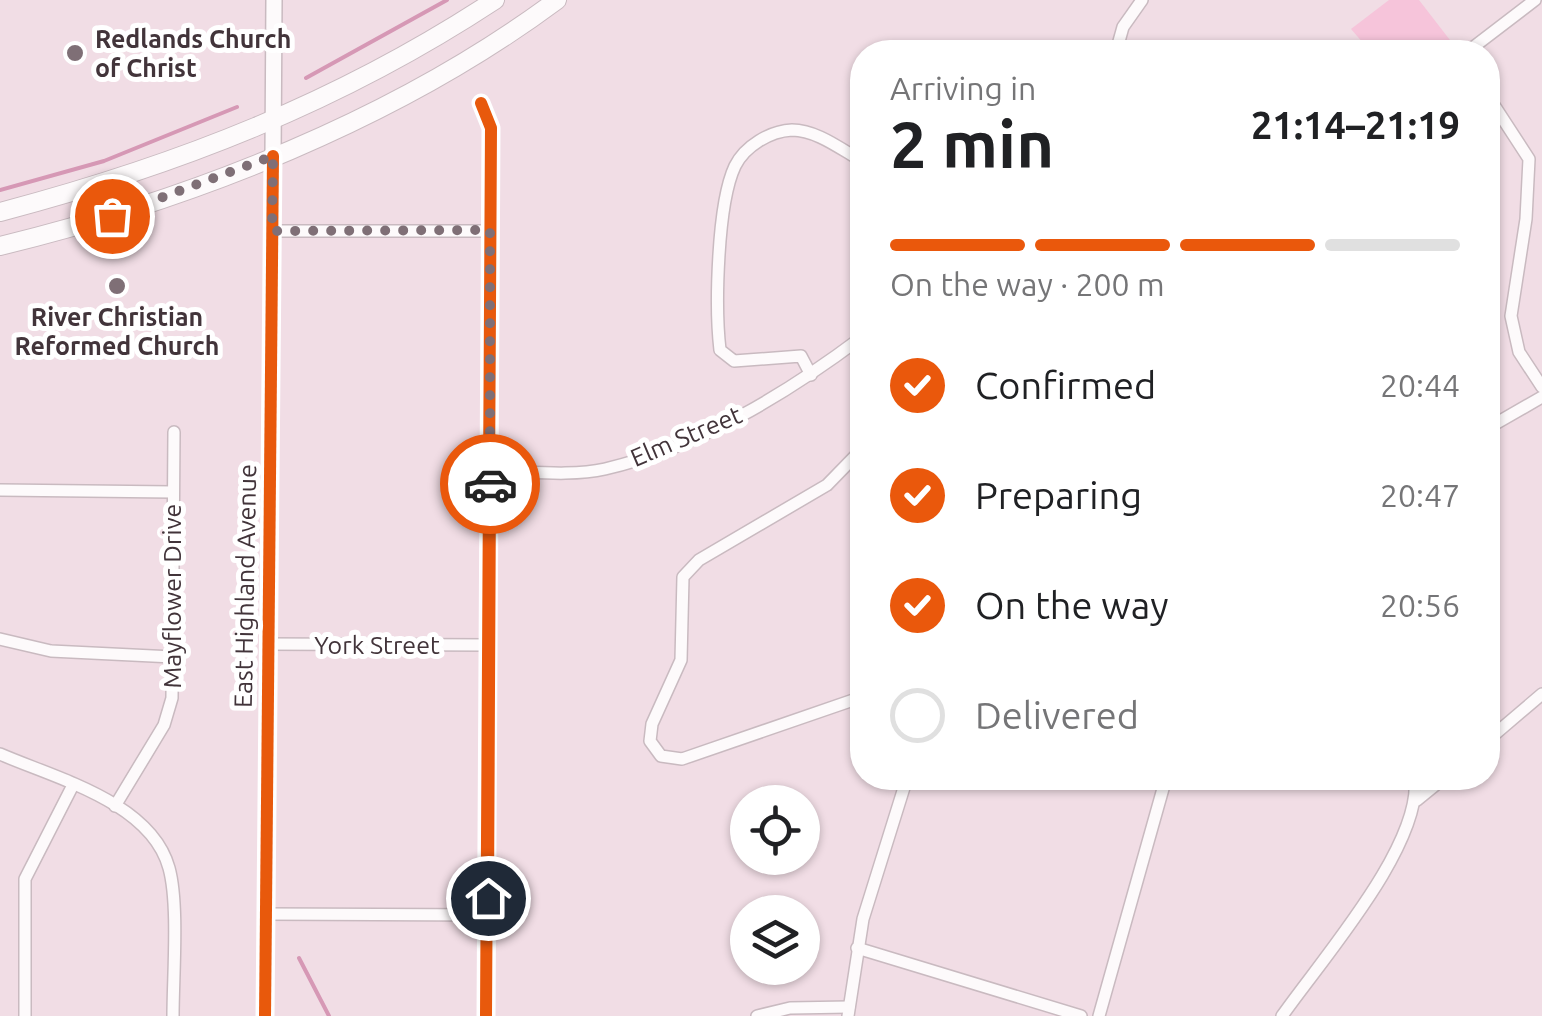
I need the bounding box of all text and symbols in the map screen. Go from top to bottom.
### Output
place label: Redlands Church of Christ [95,25,291,82]
marker: Redlands Church of Christ [64,42,86,64]
text: Arriving in [890,70,1036,106]
text: 21:14–21:19 [1251,104,1460,146]
text: 2 min [890,107,1054,180]
pin [70,174,155,259]
icon: bag [85,189,140,244]
text: On the way · 200 m [890,266,1165,302]
marker: River Christian Reformed Church [106,275,128,297]
place label: River Christian Reformed Church [15,303,219,360]
icon: check [890,358,945,413]
text: Confirmed [975,364,1156,406]
text: 20:44 [1380,367,1460,403]
street label: Elm Street [626,400,746,472]
courier [440,434,540,534]
icon: car [463,457,518,512]
street label: East Highland Avenue [229,464,261,708]
icon: check [890,468,945,523]
text: Preparing [975,474,1142,516]
text: 20:47 [1380,477,1460,513]
street label: Mayflower Drive [158,504,186,688]
icon: check [890,578,945,633]
text: On the way [975,584,1168,626]
text: 20:56 [1380,587,1460,623]
street label: York Street [314,631,440,659]
text: Delivered [975,694,1139,736]
map controls [730,785,820,985]
button: locate [730,785,820,875]
pin [446,856,531,941]
icon: home [461,871,516,926]
button: layers [730,895,820,985]

